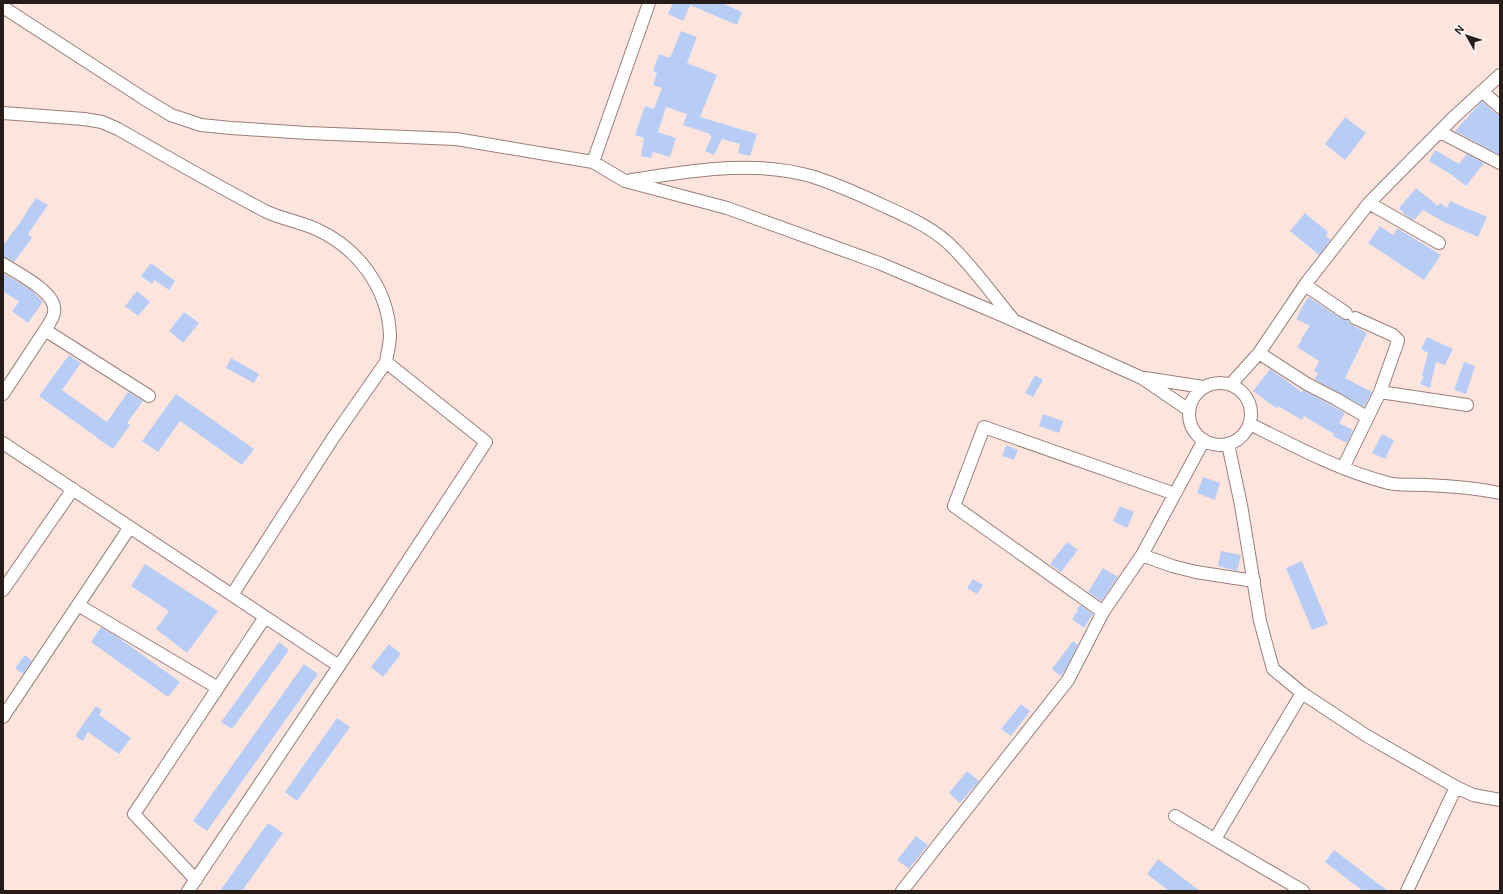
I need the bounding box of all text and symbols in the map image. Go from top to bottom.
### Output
north arrow [1447,16,1487,56]
text: N [1452,23,1466,37]

